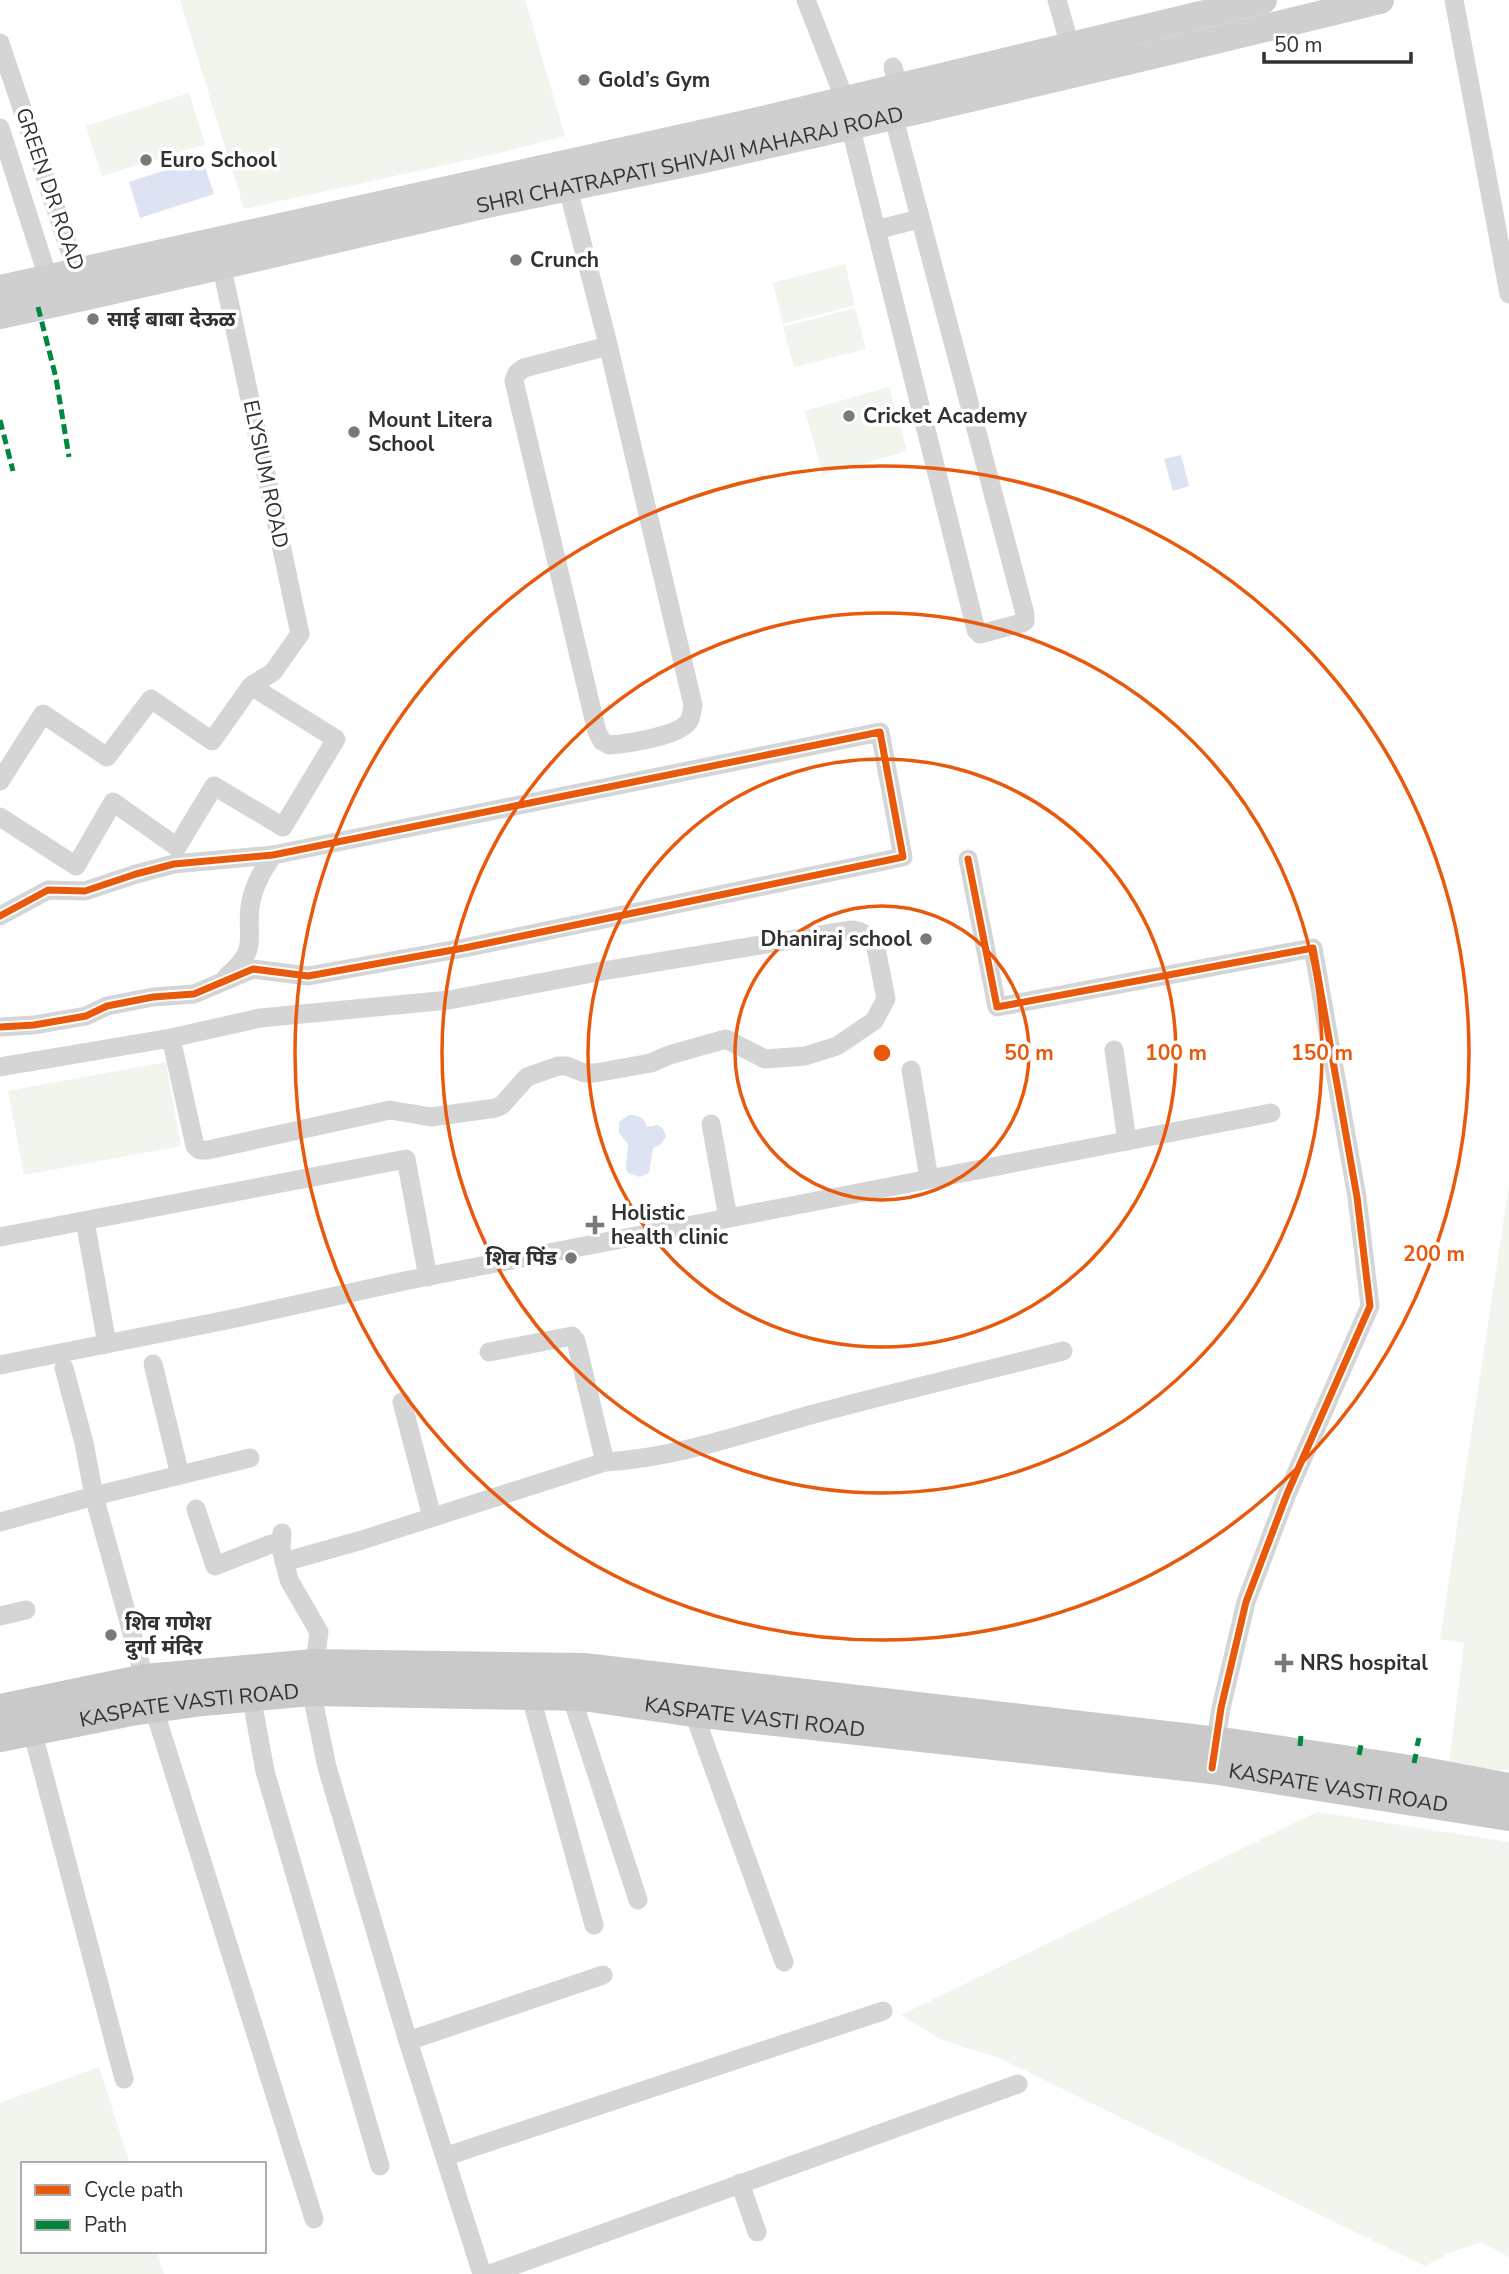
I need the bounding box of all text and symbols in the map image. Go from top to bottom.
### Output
scale bar [1264,21,1411,65]
text: 50 m [1274,31,1323,59]
place label: Gold’s Gym [598,66,710,94]
marker: Gold’s Gym [576,72,592,88]
street label: SHRI CHATRAPATI SHIVAJI MAHARAJ ROAD [474,100,906,220]
street label: GREEN DR ROAD [9,104,91,274]
place label: Euro School [160,146,277,174]
marker: Euro School [138,152,154,168]
place label: Crunch [530,246,599,274]
marker: Crunch [508,252,524,268]
place label: साई बाबा देऊळ [107,305,236,333]
marker: साई बाबा देऊळ [85,311,101,327]
street label: ELYSIUM ROAD [237,397,295,551]
place label: Cricket Academy [863,402,1028,430]
place label: Mount Litera School [368,406,493,458]
marker: Cricket Academy [841,408,857,424]
marker: Mount Litera School [346,424,362,440]
place label: Dhaniraj school [761,925,912,953]
marker: Dhaniraj school [918,931,934,947]
text: 50 m [1004,1039,1054,1067]
text: 100 m [1145,1039,1207,1067]
text: 150 m [1291,1039,1353,1067]
centre of rings [870,1041,894,1065]
place label: Holistic health clinic [611,1199,728,1251]
marker: Holistic health clinic [585,1215,605,1235]
text: 200 m [1403,1240,1465,1268]
place label: शिव पिंड [485,1244,558,1272]
marker: शिव पिंड [563,1250,579,1266]
place label: शिव गणेश दुर्गा मंदिर [125,1609,212,1661]
marker: शिव गणेश दुर्गा मंदिर [103,1627,119,1643]
place label: NRS hospital [1300,1649,1428,1677]
marker: NRS hospital [1274,1653,1294,1673]
street label: KASPATE VASTI ROAD [77,1677,301,1734]
street label: KASPATE VASTI ROAD [643,1690,866,1744]
street label: KASPATE VASTI ROAD [1227,1757,1450,1819]
legend [21,2162,266,2253]
text: Cycle path [84,2176,183,2204]
text: Path [84,2211,127,2239]

